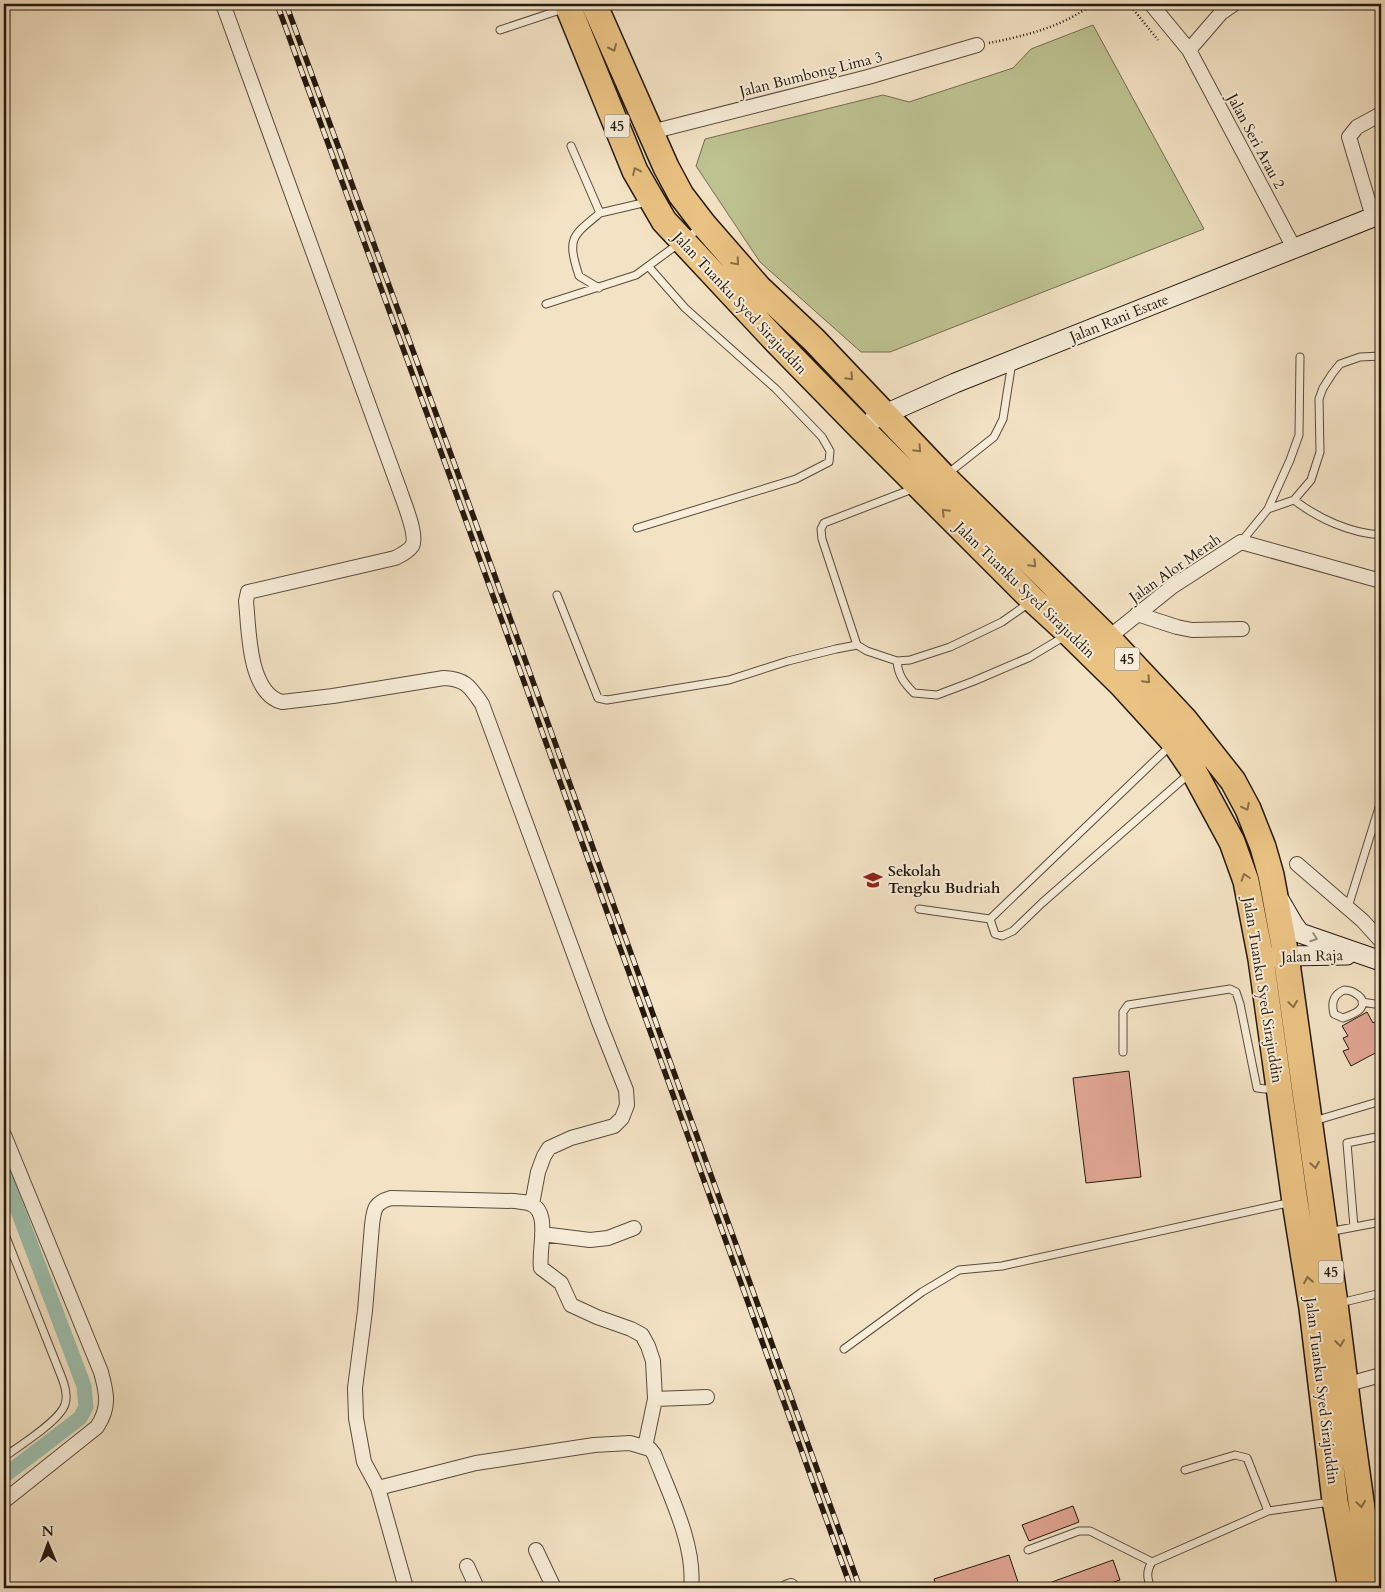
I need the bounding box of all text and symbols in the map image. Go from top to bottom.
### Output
one-way arrow [607,43,618,52]
street label: Jalan Bumbong Lima 3 [735,47,885,102]
street label: Jalan Seri Arau 2 [1222,88,1290,192]
road number: 45 [604,114,630,138]
one-way arrow [633,168,643,177]
street label: Jalan Tuanku Syed Sirajuddin [667,226,812,379]
one-way arrow [730,256,739,265]
street label: Jalan Rani Estate [1065,289,1172,348]
one-way arrow [844,372,853,381]
one-way arrow [912,443,921,452]
one-way arrow [942,509,951,518]
street label: Jalan Tuanku Syed Sirajuddin [949,516,1100,663]
street label: Jalan Alor Merah [1124,529,1225,608]
one-way arrow [1027,558,1036,567]
road number: 45 [1114,648,1140,671]
one-way arrow [1141,674,1150,683]
one-way arrow [1240,802,1250,811]
place label: Sekolah Tengku Budriah [888,861,1001,898]
school or university icon: Sekolah Tengku Budriah [862,869,884,891]
one-way arrow [1240,873,1250,882]
street label: Jalan Tuanku Syed Sirajuddin [1238,894,1288,1085]
one-way arrow [1310,932,1318,942]
street label: Jalan Raja [1279,945,1344,967]
one-way arrow [1287,1000,1297,1008]
one-way arrow [1309,1161,1320,1169]
road number: 45 [1318,1260,1344,1284]
one-way arrow [1303,1276,1313,1285]
street label: Jalan Tuanku Syed Sirajuddin [1300,1294,1343,1486]
one-way arrow [1334,1339,1345,1347]
one-way arrow [1356,1500,1366,1508]
north arrow [22,1520,72,1570]
text: N [42,1522,54,1541]

